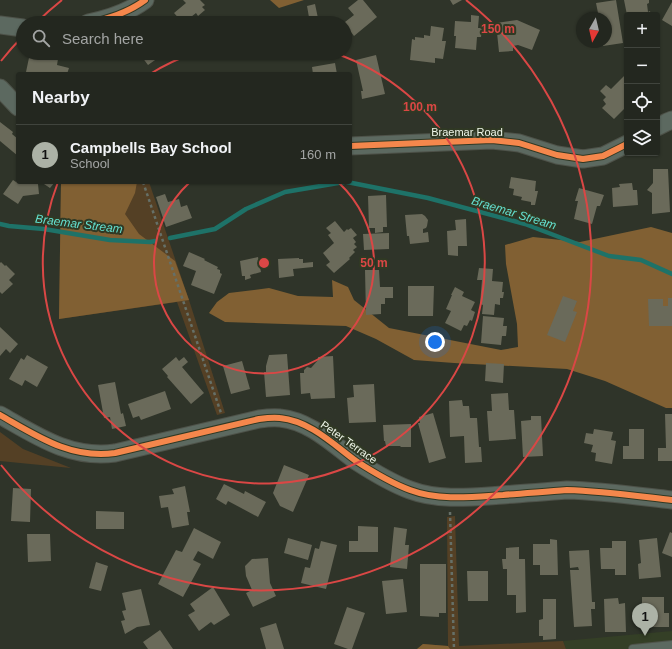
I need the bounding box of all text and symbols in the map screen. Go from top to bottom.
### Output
north arrow [576,12,612,48]
map controls [624,12,660,156]
button: + [624,12,660,48]
search box [16,16,352,60]
text: 150 m [481,22,515,36]
icon: search [30,27,52,49]
text: Search here [62,30,144,47]
button: − [624,48,660,84]
button: locate [624,84,660,120]
text: Nearby [32,88,90,107]
text: 100 m [403,100,437,114]
button: layers [624,120,660,156]
street label: Braemar Road [431,126,503,138]
text: Campbells Bay School [70,139,232,156]
text: 1 [41,147,49,162]
text: 160 m [300,147,336,162]
text: School [70,156,110,171]
water label: Braemar Stream [470,193,558,233]
water label: Braemar Stream [34,212,124,236]
centre of rings [257,256,271,270]
text: 50 m [360,256,388,270]
your location [425,332,445,352]
street label: Peter Terrace [319,418,379,466]
pin: 1 [632,603,658,636]

